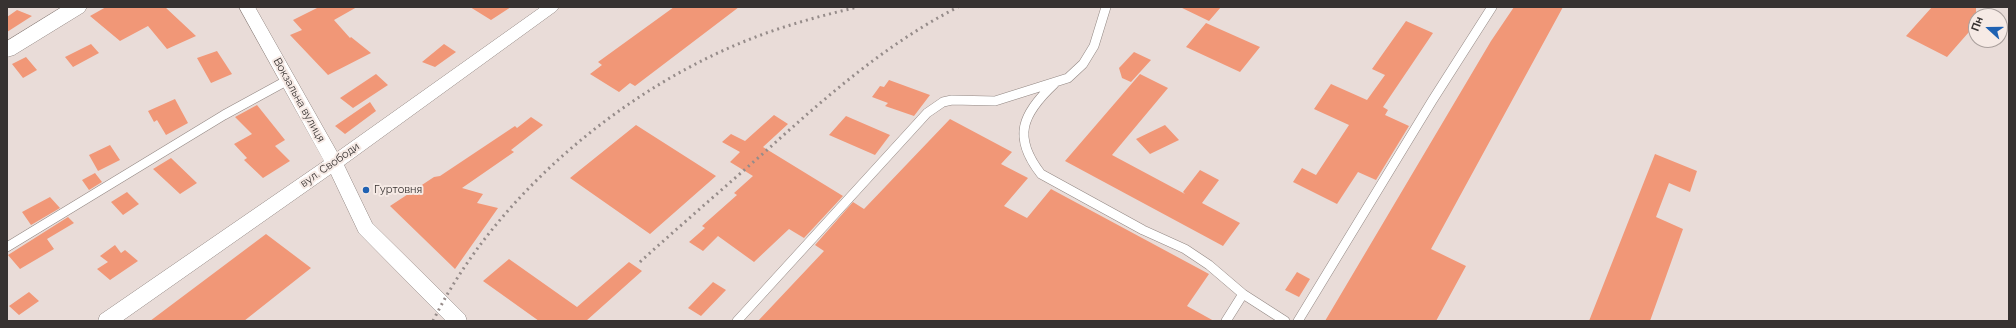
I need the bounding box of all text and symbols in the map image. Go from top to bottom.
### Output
north arrow [1968,8,2008,48]
text: Пн [1969,15,1986,33]
street label: Вокзальна вулиця [270,56,328,144]
street label: вул. Свободи [298,140,362,190]
place label: Гуртовня [374,183,422,197]
marker: Гуртовня [361,185,371,195]

